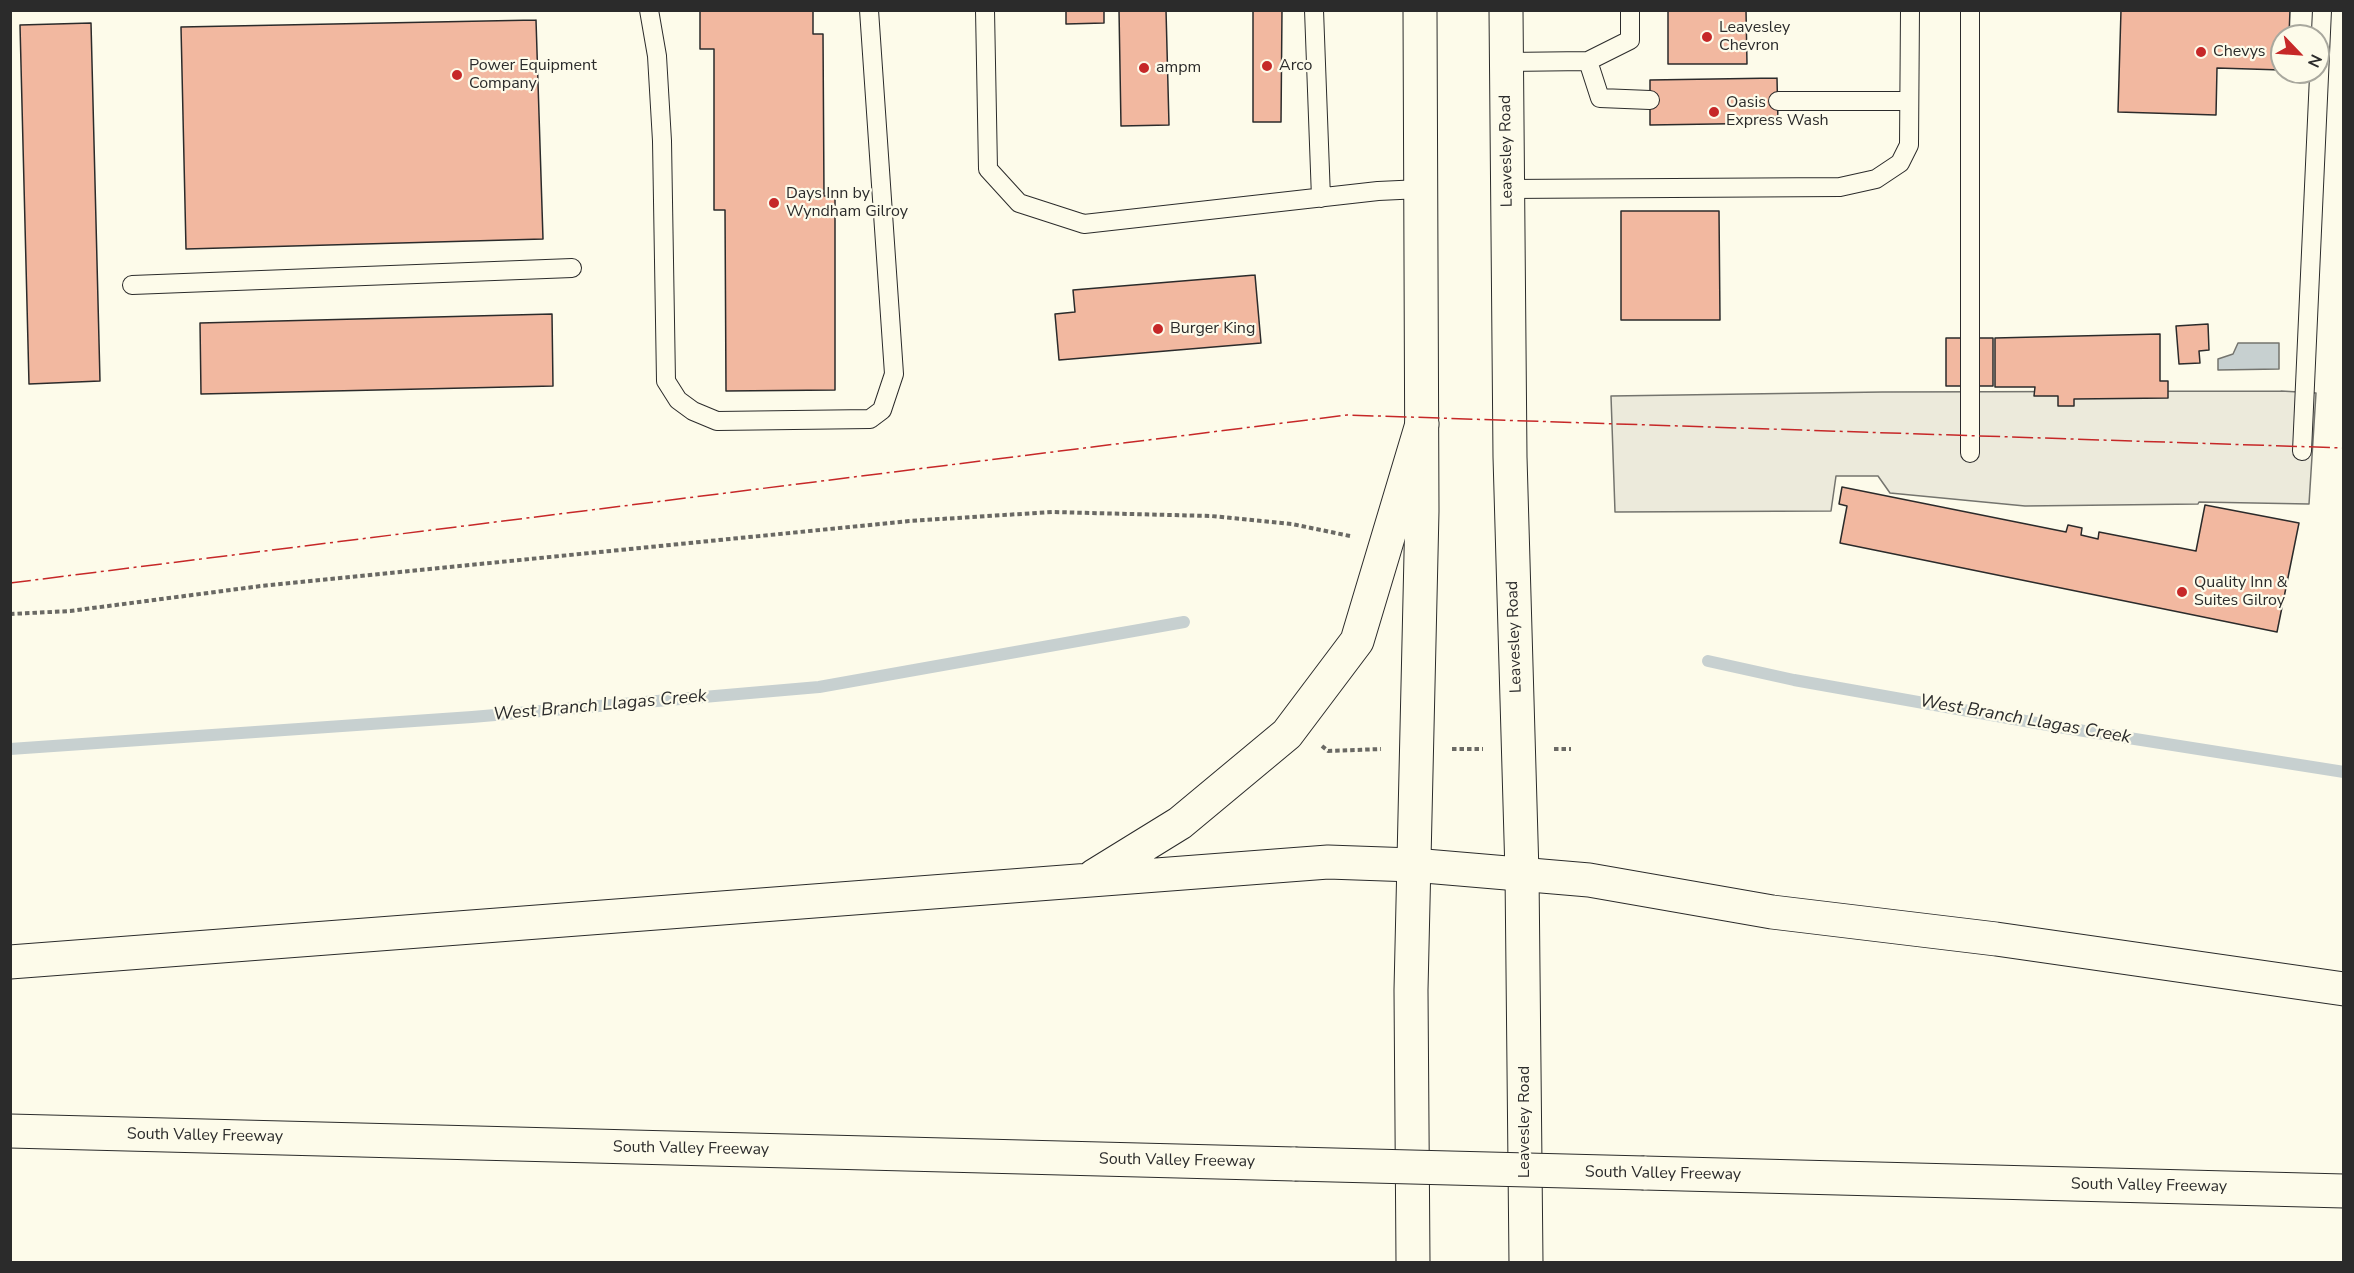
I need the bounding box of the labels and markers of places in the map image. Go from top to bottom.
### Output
place label: Leavesley Chevron [1719,18,1790,56]
marker: Leavesley Chevron [1700,30,1714,44]
place label: Chevys [2213,42,2266,62]
marker: Chevys [2194,45,2208,59]
place label: Power Equipment Company [469,56,597,94]
place label: Arco [1279,56,1312,76]
place label: ampm [1156,58,1201,78]
marker: Arco [1260,59,1274,73]
marker: ampm [1137,61,1151,75]
marker: Power Equipment Company [450,68,464,82]
place label: Oasis Express Wash [1726,93,1829,131]
marker: Oasis Express Wash [1707,105,1721,119]
place label: Days Inn by Wyndham Gilroy [786,184,908,222]
marker: Days Inn by Wyndham Gilroy [767,196,781,210]
place label: Burger King [1170,319,1255,339]
marker: Burger King [1151,322,1165,336]
place label: Quality Inn & Suites Gilroy [2194,573,2288,611]
marker: Quality Inn & Suites Gilroy [2175,585,2189,599]

